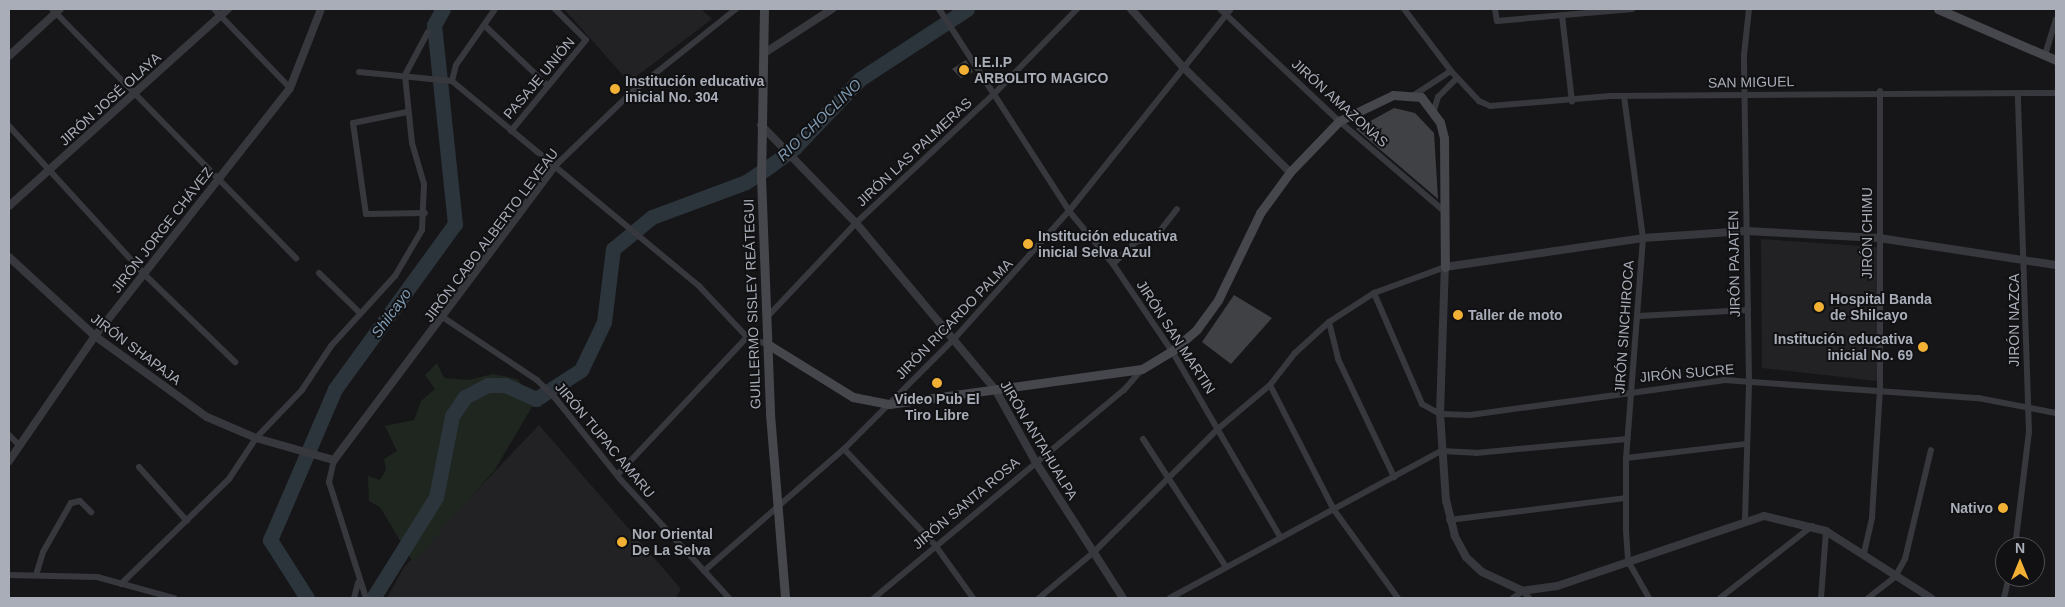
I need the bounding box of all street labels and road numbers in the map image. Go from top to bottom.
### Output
street label: PASAJE UNIÓN [500,34,578,122]
street label: JIRÓN JOSÉ OLAYA [56,49,164,149]
street label: JIRÓN AMAZONAS [1288,55,1392,151]
street label: SAN MIGUEL [1708,73,1794,91]
street label: JIRÓN LAS PALMERAS [853,94,975,210]
street label: JIRÓN CABO ALBERTO LEVEAU [420,145,562,325]
street label: JIRÓN JORGE CHÁVEZ [108,164,216,296]
street label: JIRÓN CHIMU [1859,187,1875,279]
street label: GUILLERMO SISLEY REÁTEGUI [740,198,764,410]
street label: JIRÓN PAJATEN [1725,210,1743,318]
street label: JIRÓN RICARDO PALMA [892,255,1016,383]
street label: JIRÓN SINCHIROCA [1611,260,1637,394]
street label: JIRÓN NAZCA [2006,273,2022,367]
street label: JIRÓN SAN MARTIN [1133,277,1219,397]
street label: JIRÓN SHAPAJA [88,310,184,388]
street label: JIRÓN SUCRE [1639,360,1735,386]
street label: JIRÓN ANTAHUALPA [996,377,1082,503]
street label: JIRÓN TUPAC AMARU [551,378,659,502]
street label: JIRÓN SANTA ROSA [909,453,1023,553]

